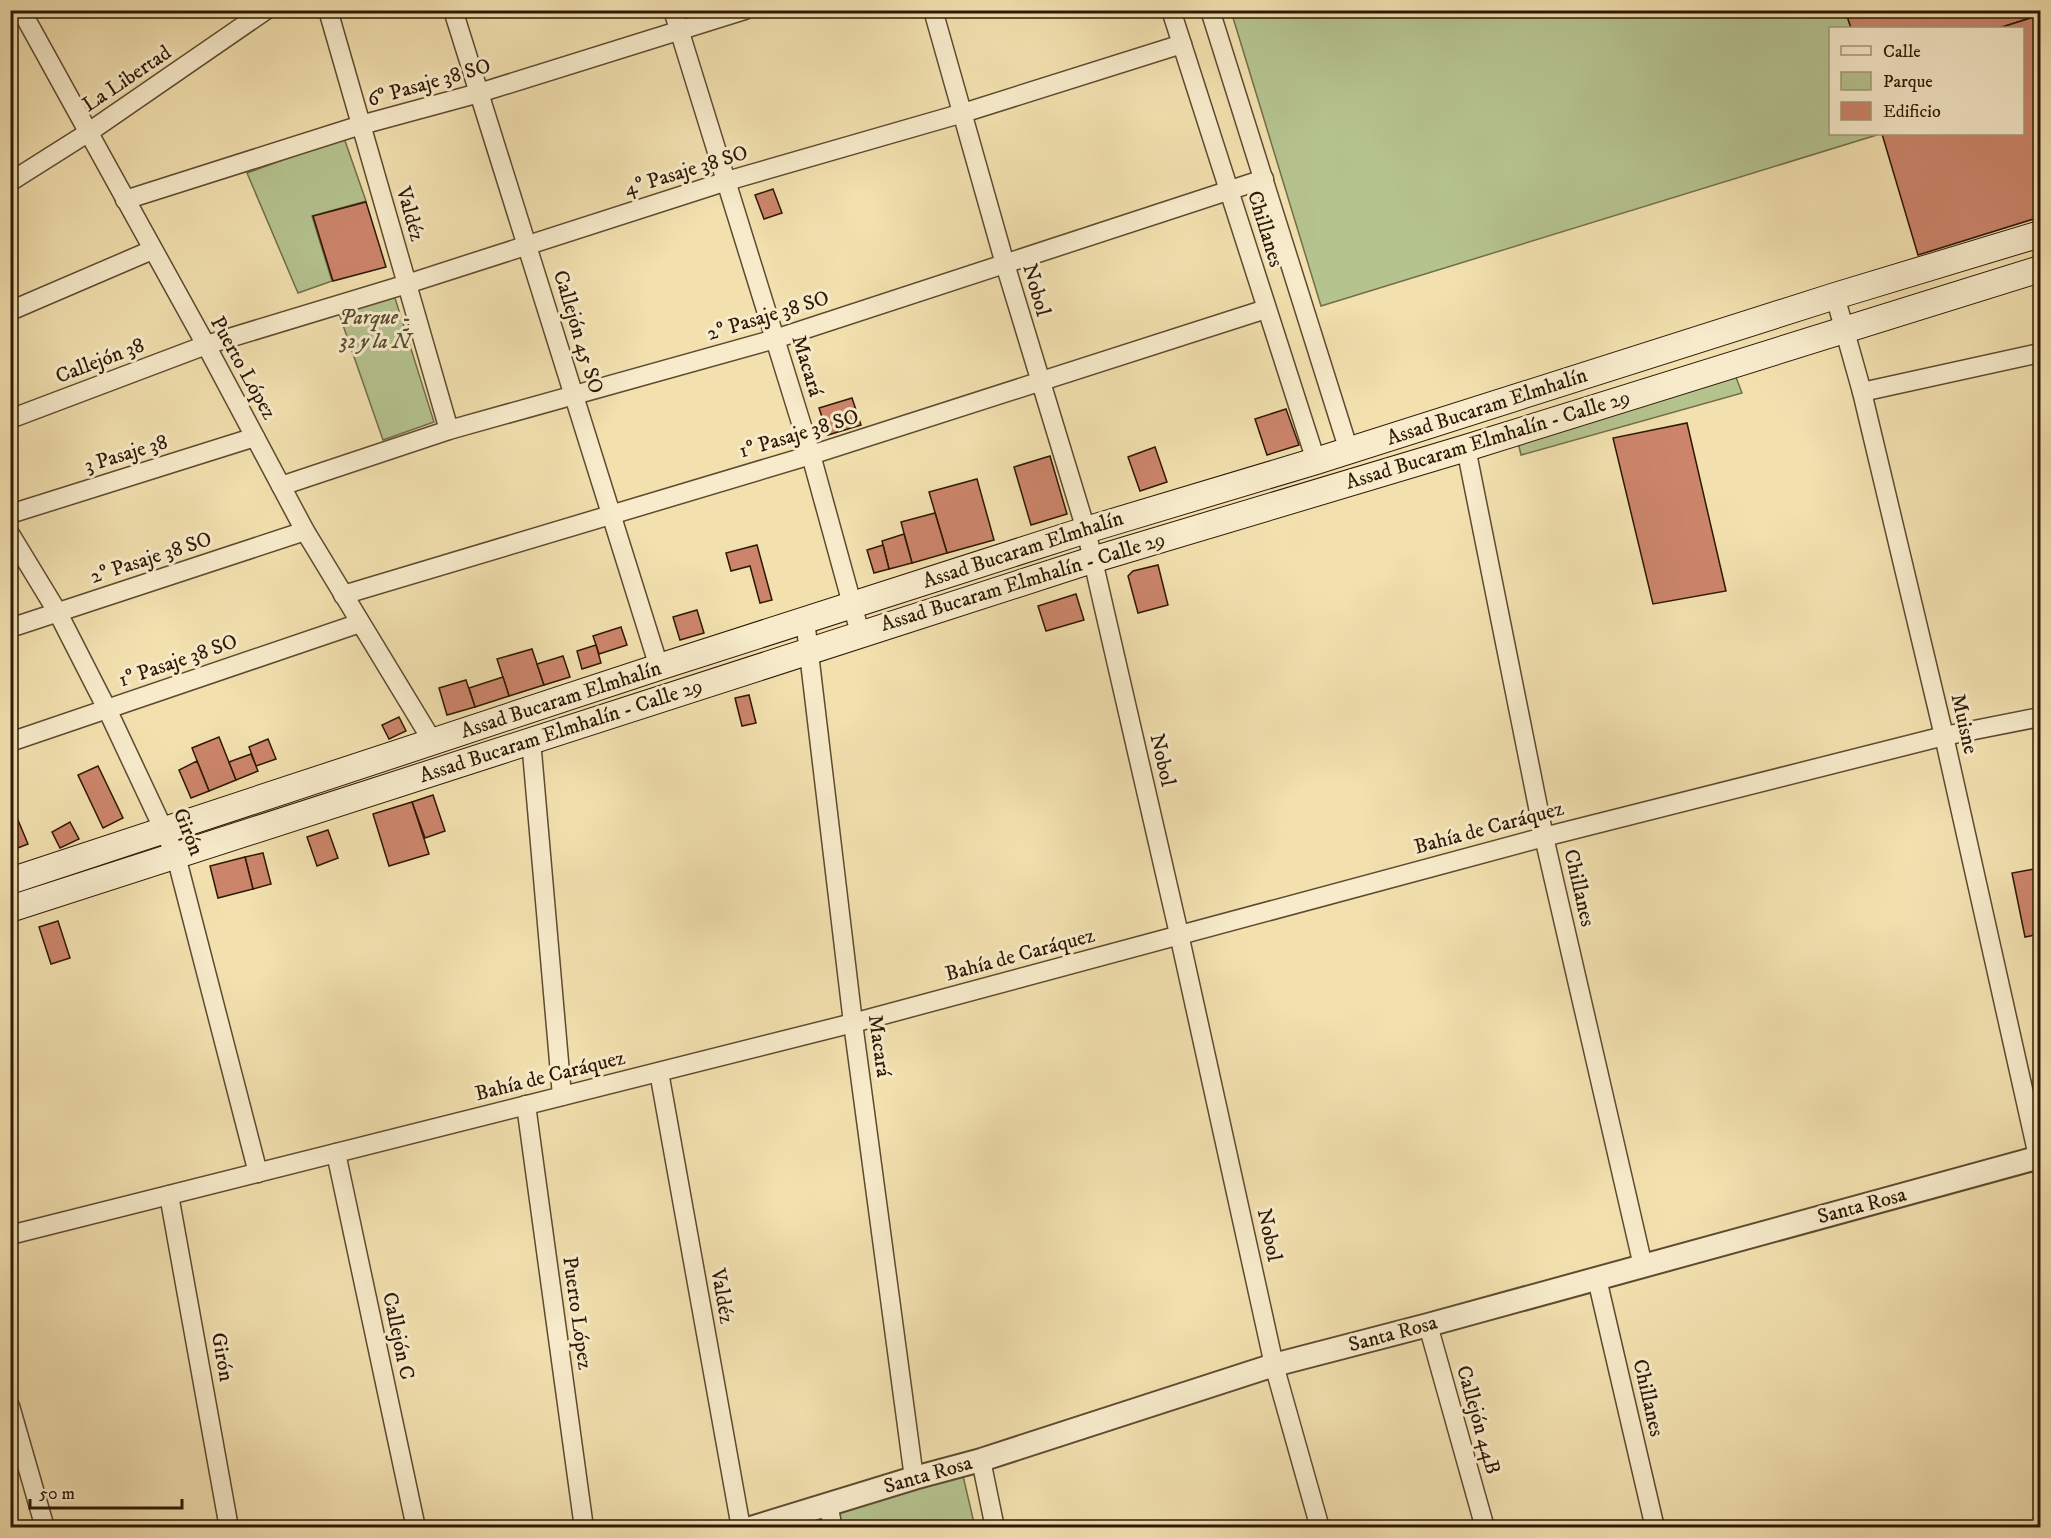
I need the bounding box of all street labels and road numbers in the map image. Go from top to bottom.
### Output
street label: La Libertad [78,40,177,118]
street label: 6º Pasaje 38 SO [364,53,494,113]
street label: 4º Pasaje 38 SO [621,140,751,202]
street label: Valdéz [390,183,430,244]
street label: Chillanes [1241,188,1289,270]
street label: Nobol [1016,261,1056,320]
street label: Callejón 45 SO [547,267,609,397]
street label: 2º Pasaje 38 SO [704,285,832,347]
street label: Puerto López [204,312,282,424]
street label: Callejón 38 [52,332,148,390]
street label: Macará [785,332,829,400]
street label: Assad Bucaram Elmhalín [1383,362,1591,452]
street label: Assad Bucaram Elmhalín - Calle 29 [1343,384,1633,496]
street label: 1º Pasaje 38 SO [736,403,862,465]
street label: 3 Pasaje 38 [81,429,171,479]
street label: Assad Bucaram Elmhalín [919,505,1127,595]
street label: 2º Pasaje 38 SO [87,526,215,590]
street label: Assad Bucaram Elmhalín - Calle 29 [878,526,1168,638]
street label: 1º Pasaje 38 SO [115,629,241,693]
street label: Assad Bucaram Elmhalín [457,655,665,745]
street label: Assad Bucaram Elmhalín - Calle 29 [416,673,706,789]
street label: Muisne [1944,691,1984,757]
street label: Nobol [1143,731,1181,790]
street label: Bahía de Caráquez [1411,796,1567,860]
street label: Girón [167,804,209,860]
street label: Chillanes [1557,847,1601,929]
street label: Bahía de Caráquez [942,923,1098,987]
street label: Macará [862,1013,896,1079]
street label: Bahía de Caráquez [472,1045,628,1107]
street label: Santa Rosa [1815,1182,1909,1230]
street label: Nobol [1251,1206,1287,1264]
street label: Puerto López [556,1255,598,1371]
street label: Valdéz [704,1265,740,1326]
street label: Callejón C [376,1290,420,1382]
street label: Santa Rosa [1346,1310,1440,1358]
street label: Girón [205,1331,239,1383]
street label: Chillanes [1626,1357,1670,1439]
street label: Callejón 44B [1450,1362,1506,1478]
street label: Santa Rosa [881,1450,975,1500]

